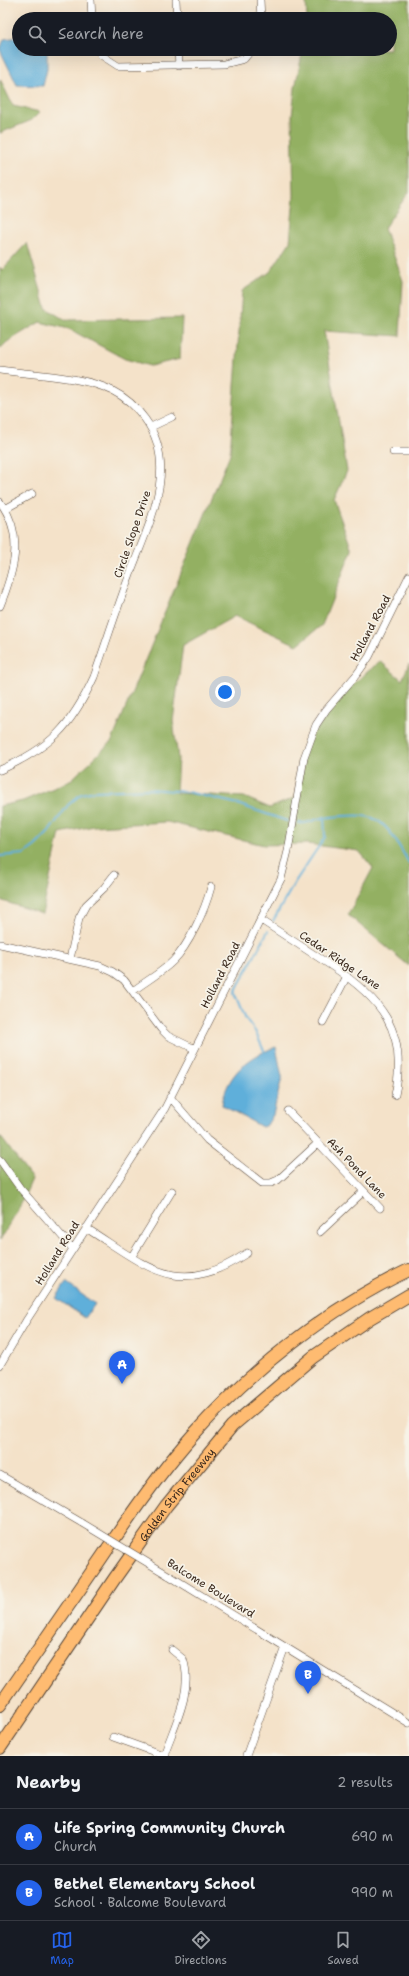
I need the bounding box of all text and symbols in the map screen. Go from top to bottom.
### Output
search box [12,12,397,56]
icon: search [26,23,48,45]
text: Search here [58,24,144,44]
street label: Circle Slope Drive [110,488,155,580]
street label: Holland Road [347,592,394,664]
your location [215,682,235,702]
street label: Cedar Ridge Lane [296,928,383,993]
street label: Holland Road [197,939,244,1011]
street label: Ash Pond Lane [324,1135,390,1202]
street label: Holland Road [32,1218,83,1288]
pin: A [109,1351,135,1384]
street label: Golden Strip Freeway [136,1445,219,1545]
street label: Balcome Boulevard [164,1555,257,1621]
pin: B [295,1661,321,1694]
text: Nearby [16,1771,81,1793]
text: 2 results [337,1774,393,1791]
text: Life Spring Community Church [54,1818,285,1838]
text: A [24,1828,34,1845]
text: 690 m [351,1828,393,1845]
text: Church [54,1838,97,1855]
text: Bethel Elementary School [54,1874,255,1894]
text: B [25,1884,33,1901]
text: 990 m [351,1884,393,1901]
text: School · Balcome Boulevard [54,1894,226,1911]
tab: Map [50,1929,74,1968]
tab: Directions [174,1929,227,1968]
tab: Saved [327,1929,359,1968]

